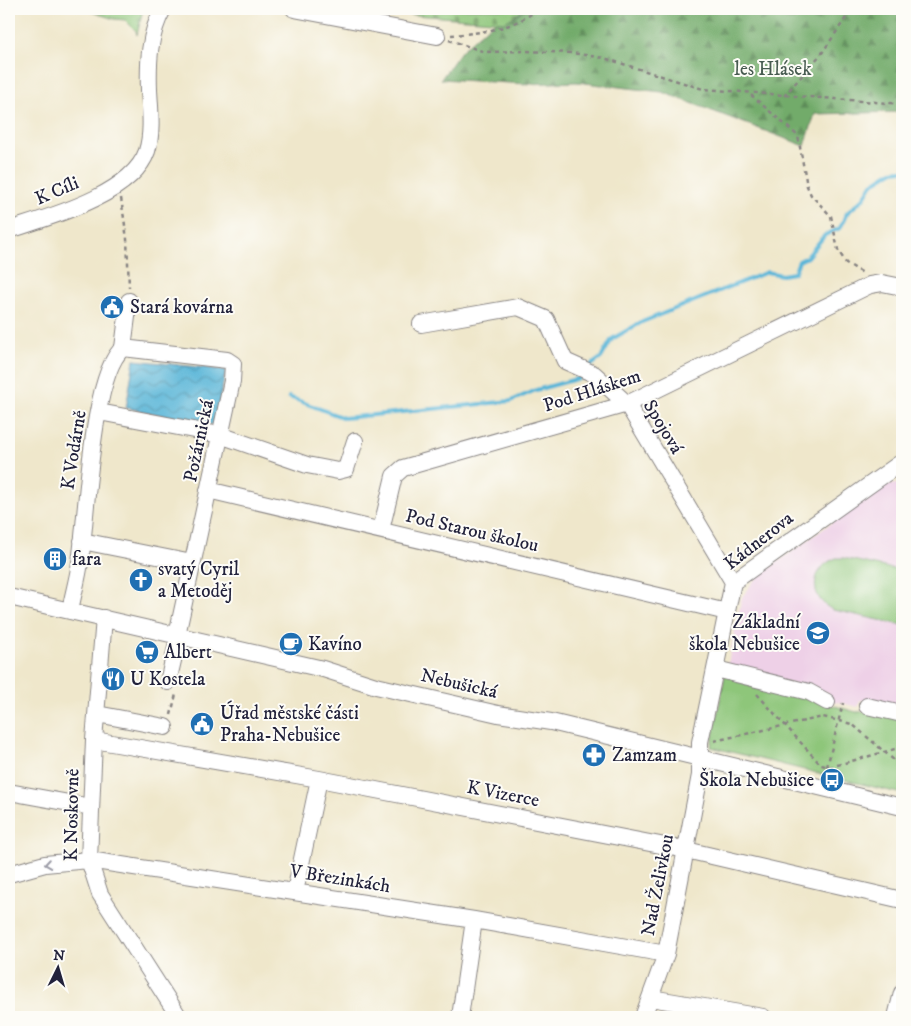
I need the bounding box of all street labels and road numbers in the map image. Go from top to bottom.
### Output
street label: K Cíli [32,171,83,210]
street label: Pod Hláskem [540,364,644,418]
street label: Spojová [638,396,688,458]
street label: Požárnická [179,398,219,484]
street label: K Vodárně [56,409,92,491]
street label: Pod Starou školou [403,505,541,557]
street label: Kádnerova [720,507,798,575]
street label: Nebušická [418,664,500,704]
street label: K Noskovně [60,768,84,862]
street label: K Vizerce [465,776,541,812]
street label: Nad Želivkou [635,832,679,938]
street label: V Březinkách [287,860,392,898]

